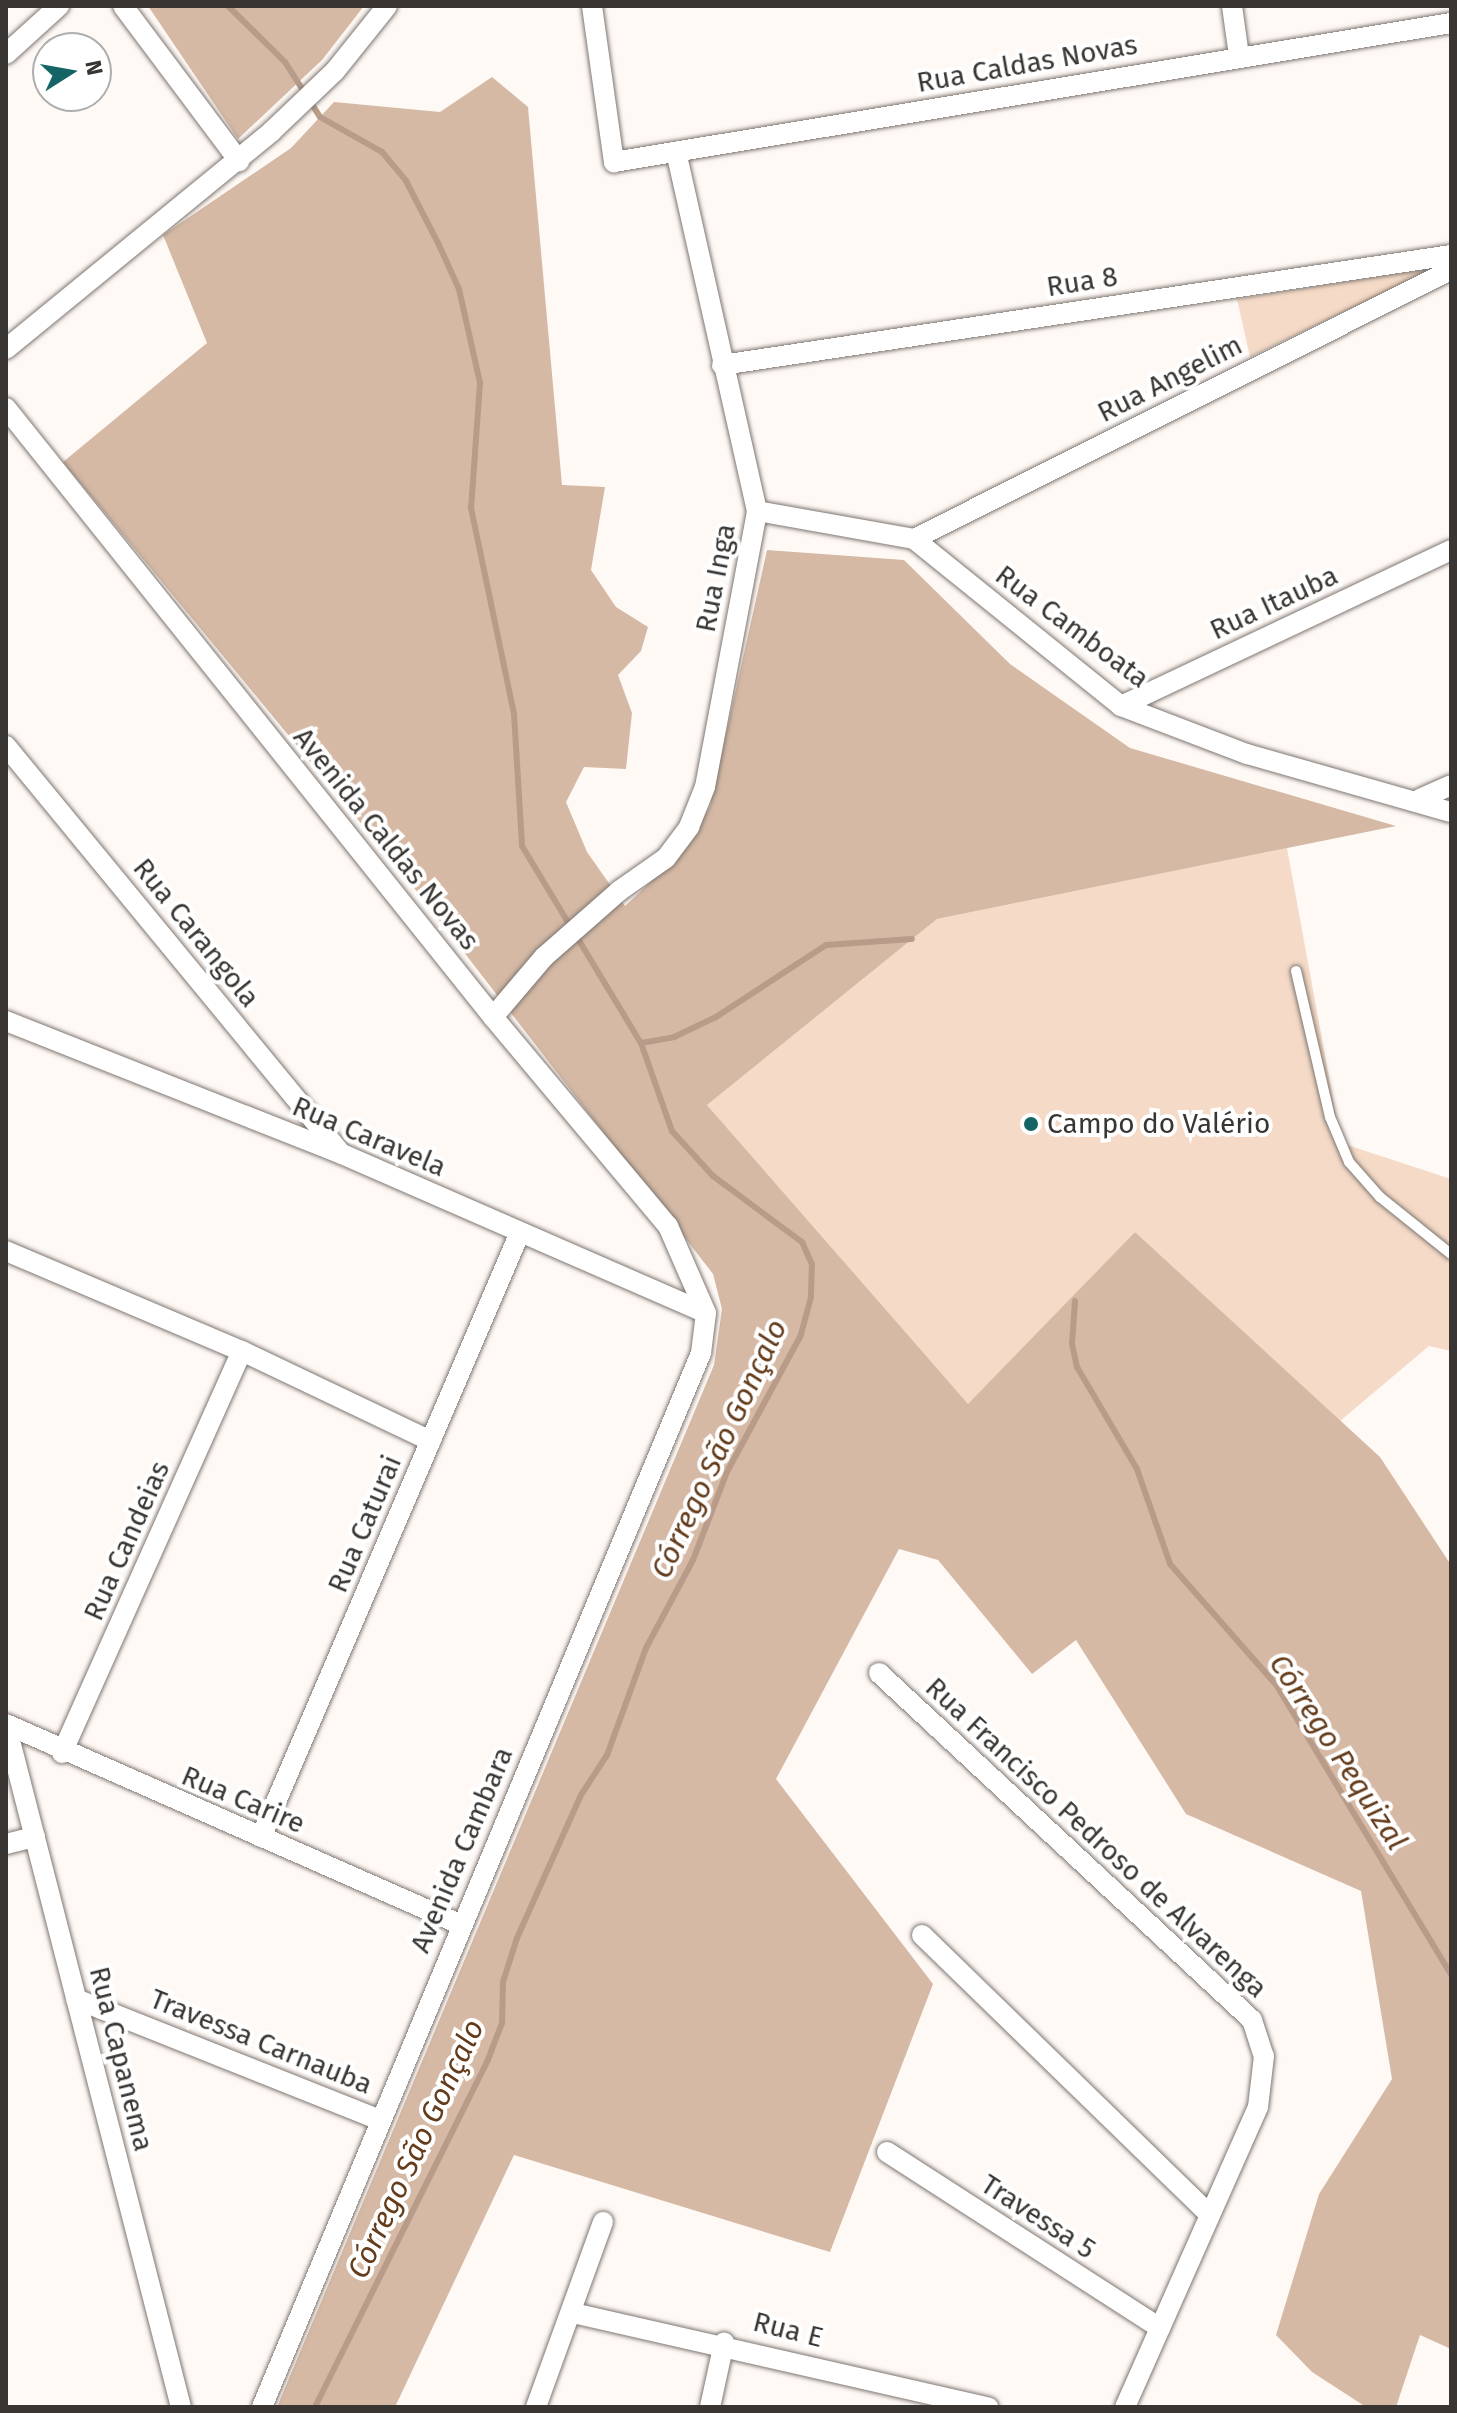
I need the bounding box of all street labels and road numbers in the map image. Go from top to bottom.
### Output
street label: Rua Caldas Novas [914,28,1140,100]
street label: Rua 8 [1044,260,1120,304]
street label: Rua Angelim [1092,328,1248,430]
street label: Rua Inga [689,521,743,635]
street label: Rua Camboata [989,558,1155,696]
street label: Rua Itauba [1205,559,1343,647]
street label: Avenida Caldas Novas [286,721,486,957]
street label: Rua Carangola [126,852,266,1014]
street label: Rua Caravela [287,1090,451,1184]
street label: Rua Caturai [321,1450,409,1598]
street label: Rua Candeias [77,1456,177,1626]
street label: Rua Francisco Pedroso de Alvarenga [918,1671,1274,2005]
street label: Avenida Cambara [404,1742,520,1958]
street label: Rua Carire [176,1759,310,1841]
street label: Rua Capanema [82,1963,160,2155]
street label: Travessa Carnauba [145,1982,377,2102]
street label: Travessa 5 [975,2168,1101,2266]
street label: Rua E [750,2305,826,2355]

